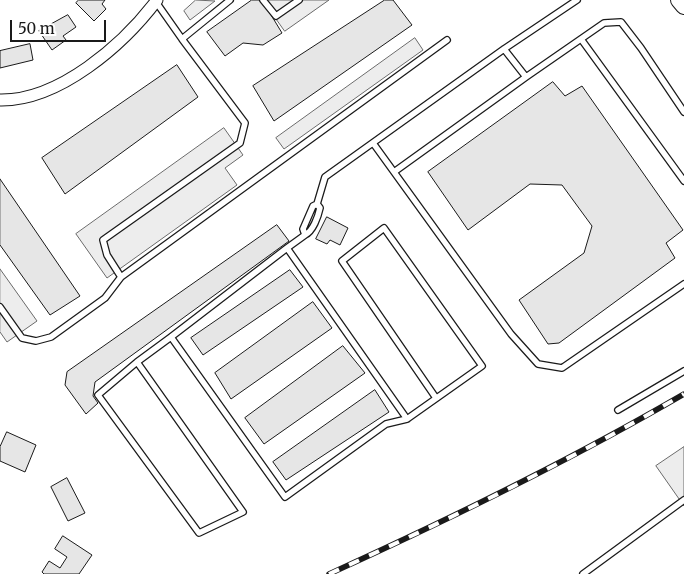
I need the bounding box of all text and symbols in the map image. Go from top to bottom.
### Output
scale bar [12,10,109,42]
text: 50 m [18,19,55,38]

